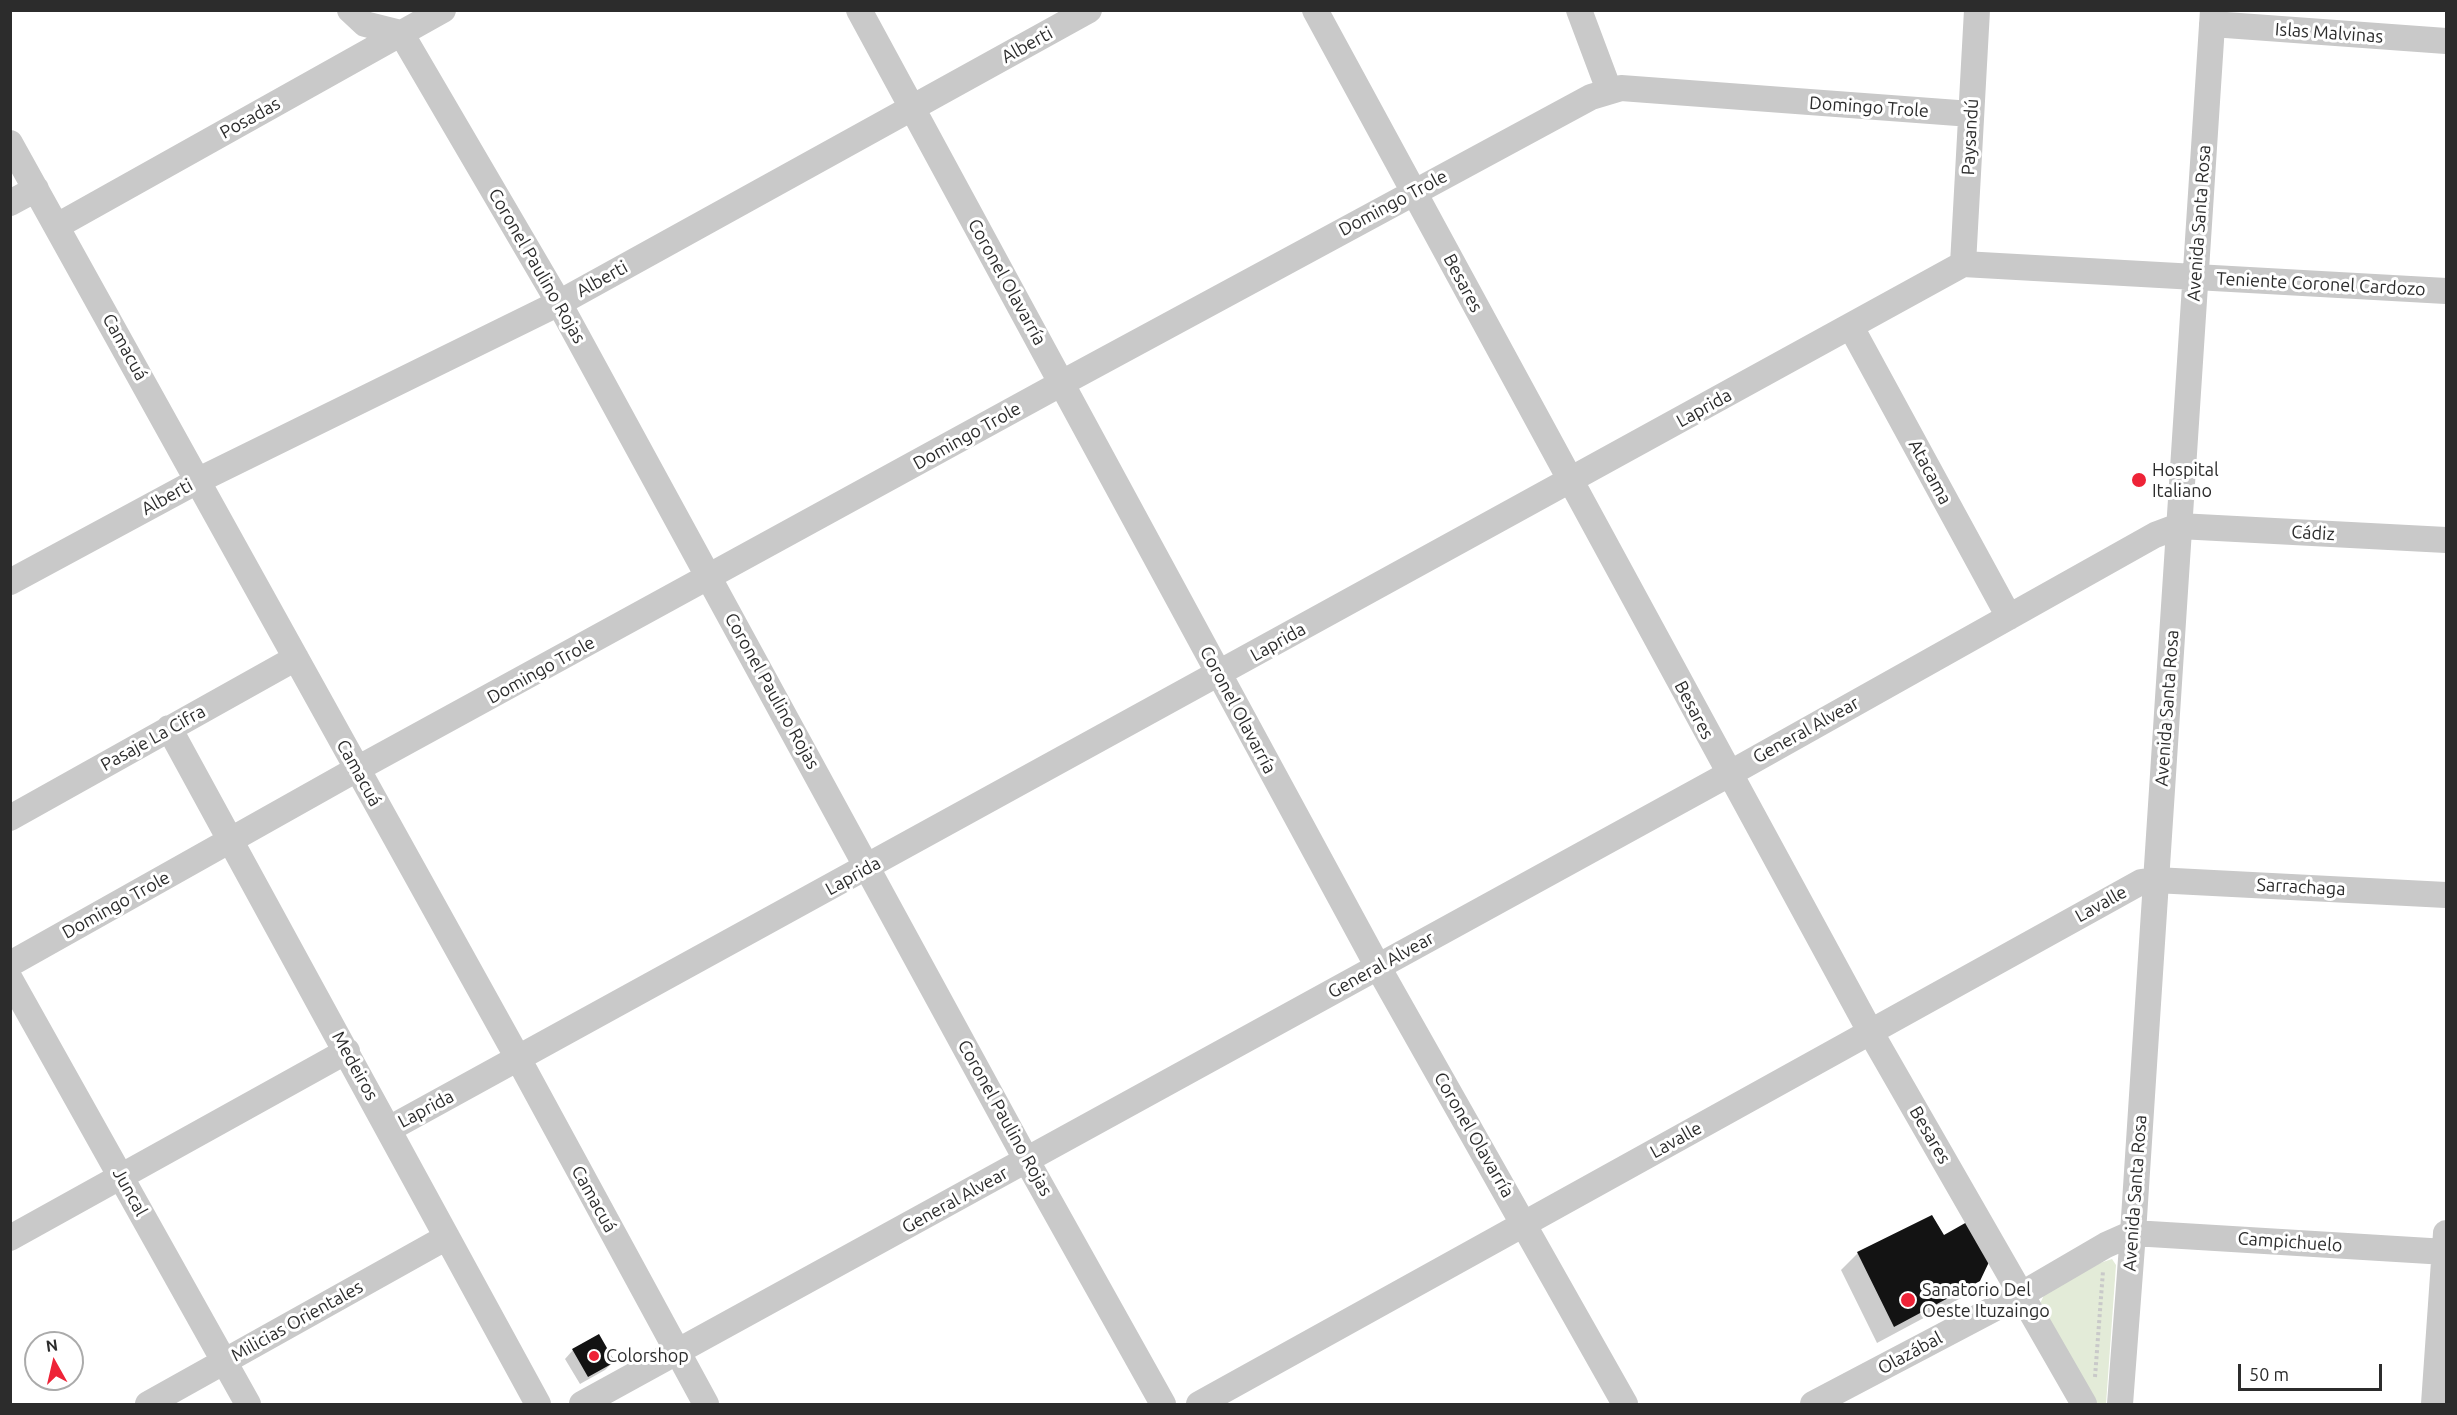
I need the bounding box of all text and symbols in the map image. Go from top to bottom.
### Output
street label: Islas Malvinas [2274,18,2384,48]
street label: Alberti [998,22,1056,68]
street label: Domingo Trole [1808,92,1930,122]
street label: Posadas [216,93,284,143]
street label: Paysandú [1957,98,1983,176]
street label: Avenida Santa Rosa [2183,144,2215,302]
street label: Domingo Trole [1335,165,1451,241]
street label: Coronel Paulino Rojas [484,185,590,347]
street label: Coronel Olavarría [963,215,1051,349]
street label: Besares [1439,250,1487,316]
street label: Alberti [573,256,631,302]
street label: Teniente Coronel Cardozo [2216,268,2426,300]
street label: Camacuá [98,310,152,384]
street label: Laprida [1673,384,1735,432]
street label: Domingo Trole [909,398,1025,474]
street label: Atacama [1904,436,1956,508]
place label: Hospital Italiano [2152,459,2219,502]
marker: Hospital Italiano [2130,471,2148,489]
street label: Alberti [138,474,196,520]
street label: Cádiz [2291,521,2335,545]
street label: Coronel Paulino Rojas [720,609,824,773]
street label: Laprida [1247,618,1309,666]
street label: Avenida Santa Rosa [2151,629,2183,787]
street label: Domingo Trole [483,632,599,708]
street label: Coronel Olavarría [1195,643,1281,777]
street label: Besares [1670,677,1718,743]
street label: General Alvear [1749,692,1863,768]
street label: Pasaje La Cifra [97,700,209,776]
street label: Camacuá [332,736,386,810]
street label: Laprida [822,852,884,900]
street label: Domingo Trole [58,867,174,943]
street label: Sarrachaga [2256,874,2346,900]
street label: Lavalle [2071,881,2131,927]
street label: General Alvear [1324,927,1438,1003]
street label: Medeiros [327,1028,383,1104]
street label: Coronel Paulino Rojas [953,1036,1057,1200]
street label: Coronel Olavarría [1429,1068,1519,1202]
street label: Laprida [394,1085,458,1133]
street label: Besares [1905,1102,1955,1168]
street label: Avenida Santa Rosa [2119,1114,2151,1272]
street label: Lavalle [1646,1117,1706,1163]
street label: Camacuá [567,1162,621,1236]
street label: General Alvear [898,1162,1012,1238]
street label: Juncal [108,1164,152,1220]
street label: Campichuelo [2237,1228,2343,1256]
street label: Milicias Orientales [227,1276,367,1366]
place label: Sanatorio Del Oeste Ituzaingo [1922,1279,2050,1322]
marker: Sanatorio Del Oeste Ituzaingo [1899,1291,1917,1309]
street label: Olazábal [1874,1327,1946,1379]
north arrow [24,1331,84,1391]
text: N [45,1335,59,1355]
place label: Colorshop [606,1345,689,1367]
marker: Colorshop [587,1349,601,1363]
scale bar [2241,1352,2385,1390]
text: 50 m [2249,1364,2289,1384]

